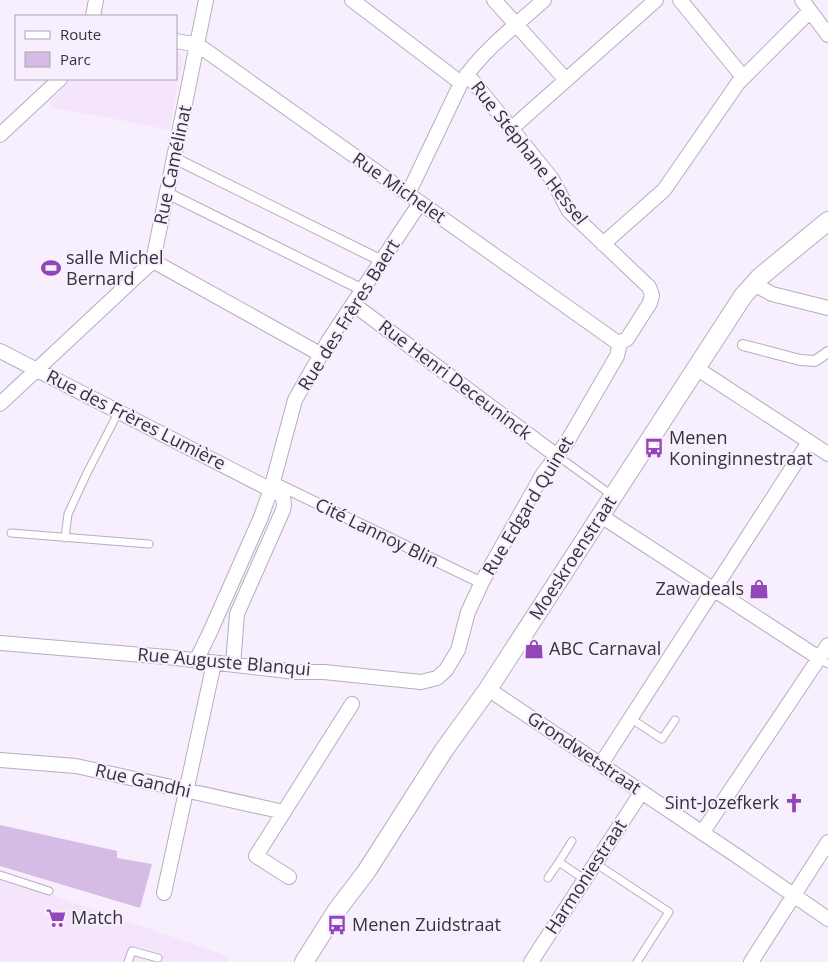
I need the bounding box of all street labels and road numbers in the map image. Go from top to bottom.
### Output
street label: Rue Stéphane Hessel [466,75,594,229]
street label: Rue Camélinat [148,103,196,227]
street label: Rue Michelet [348,146,451,228]
street label: Rue des Frères Baert [292,234,405,395]
street label: Rue Henri Deceuninck [374,314,537,445]
street label: Rue des Frères Lumière [43,363,230,475]
street label: Rue Edgard Quinet [476,432,578,579]
street label: Moeskroenstraat [523,491,621,624]
street label: Cité Lannoy Blin [312,492,443,572]
street label: Rue Auguste Blanqui [136,641,312,681]
street label: Grondwetstraat [523,705,646,799]
street label: Rue Gandhi [93,757,194,803]
street label: Harmoniestraat [539,814,631,939]

